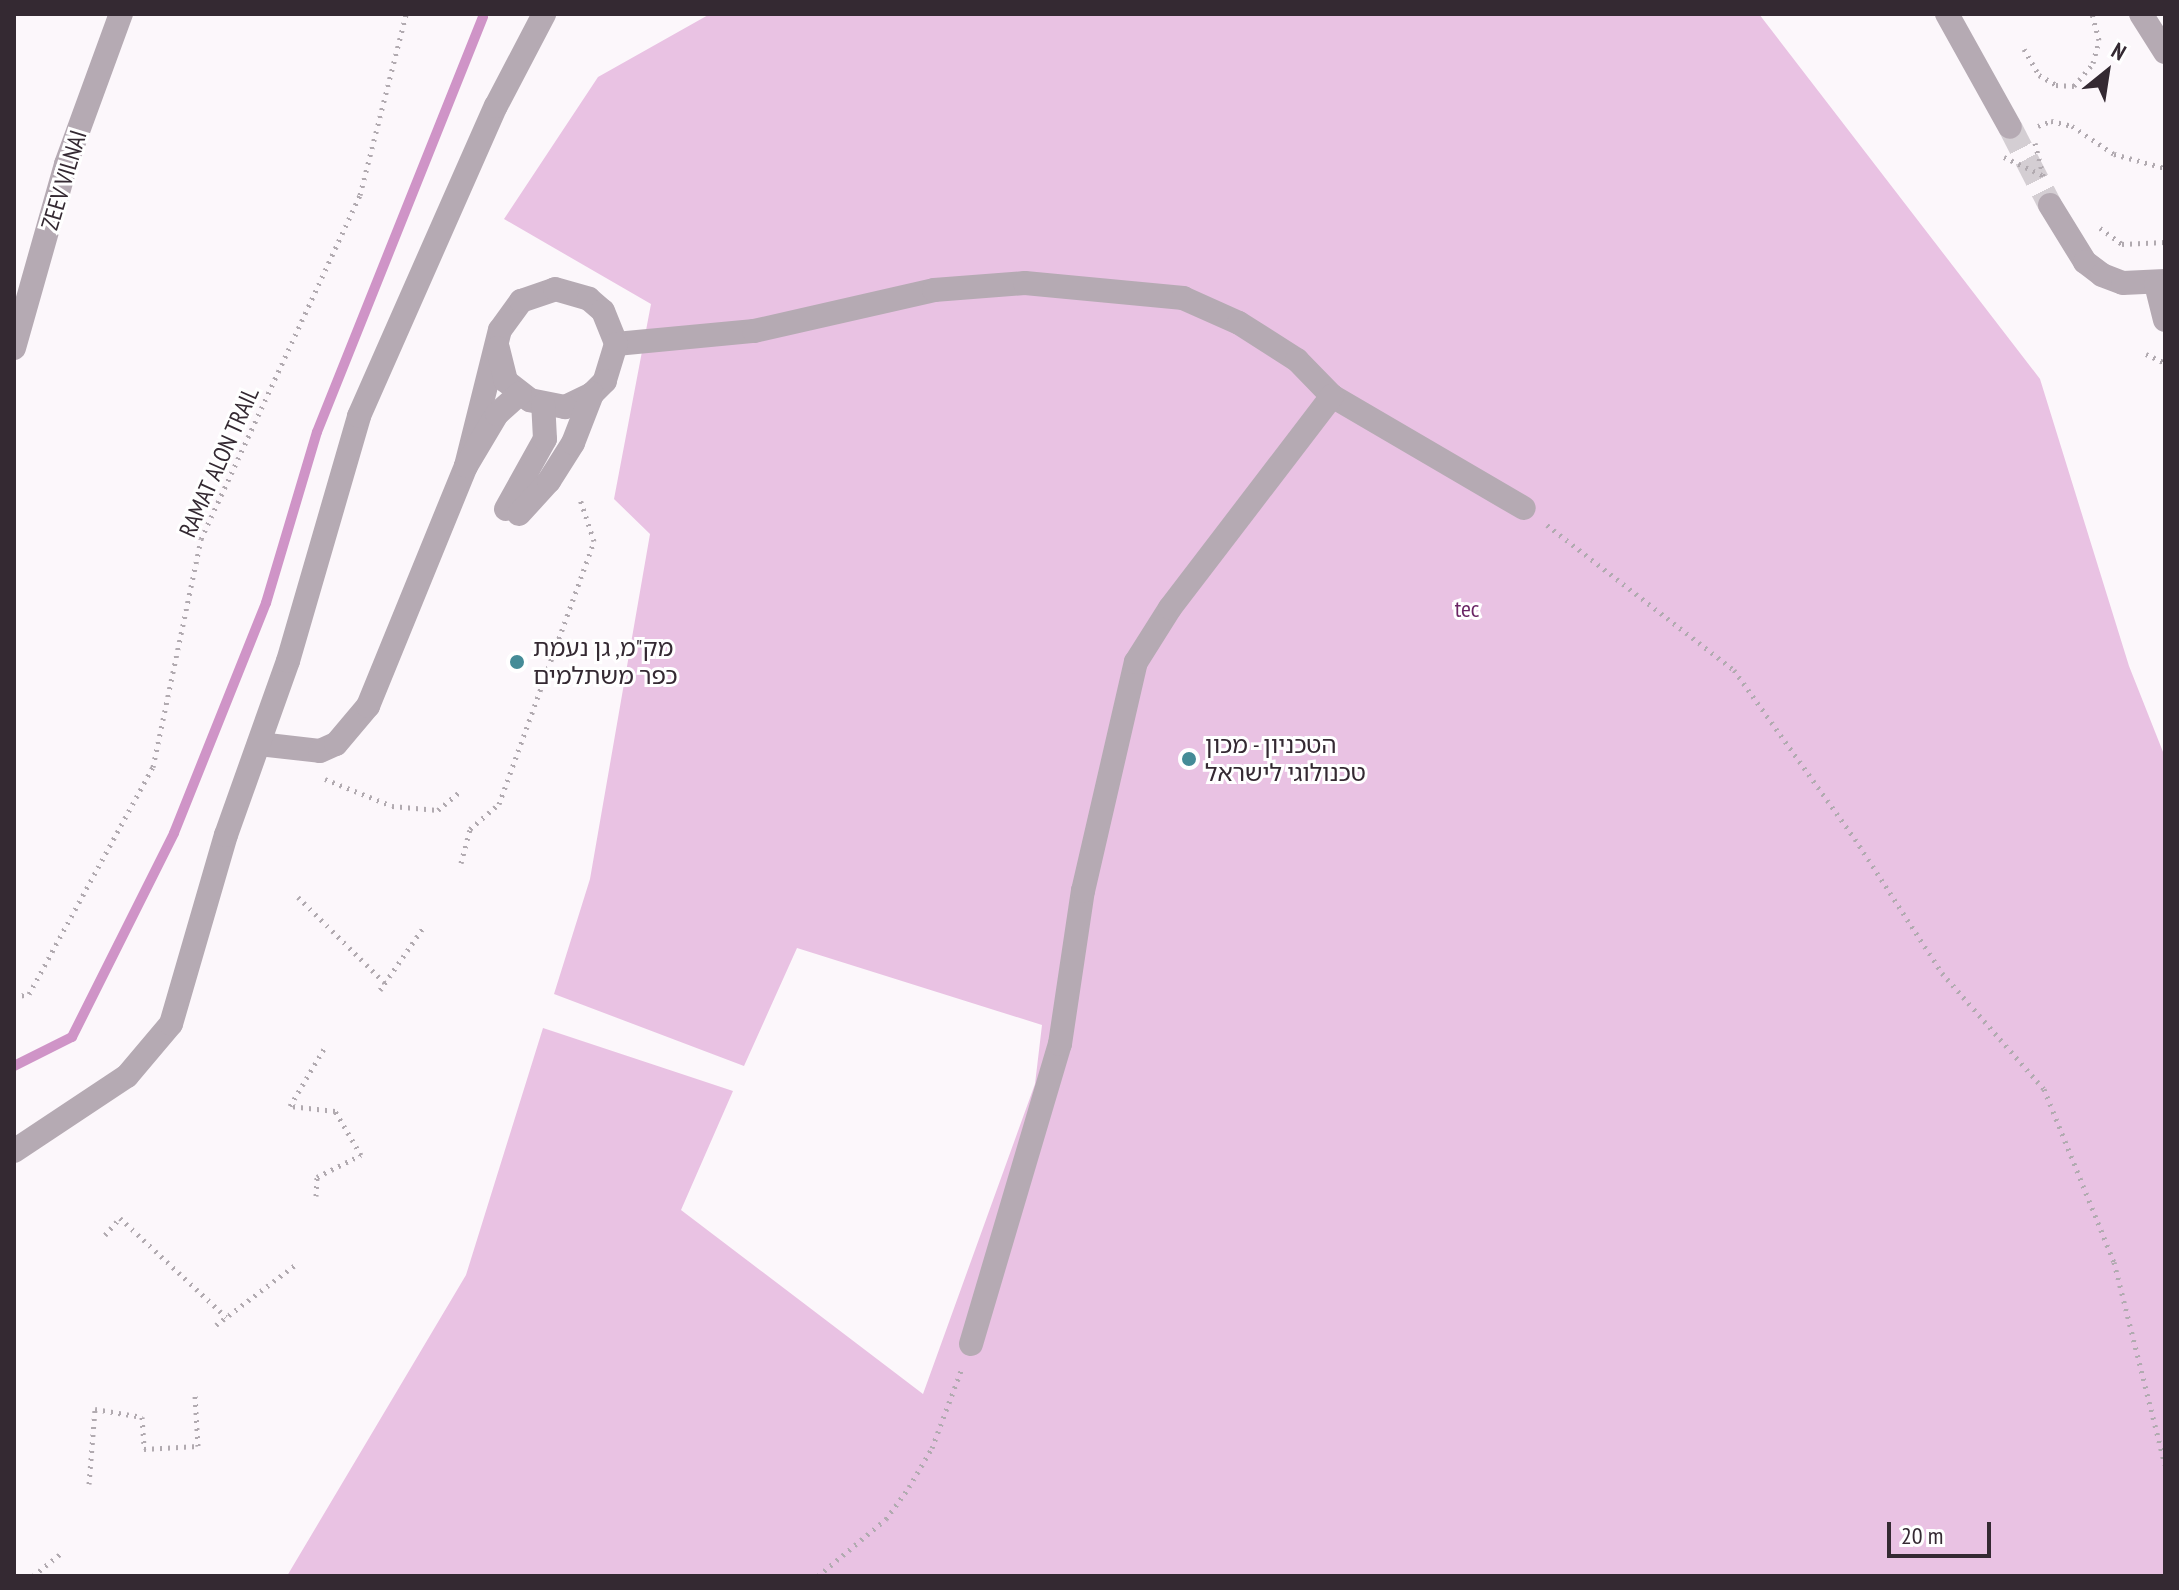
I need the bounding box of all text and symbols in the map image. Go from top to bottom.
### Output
north arrow [2067,32,2147,112]
text: N [2107,36,2131,66]
street label: ZEEV VILNAI [35,126,93,234]
street label: RAMAT ALON TRAIL [173,382,265,542]
park label: tec [1455,595,1479,623]
place label: מק"מ, גן נעמת כפר משתלמים [533,634,678,690]
marker: מק"מ, גן נעמת כפר משתלמים [508,653,526,671]
place label: הטכניון - מכון טכנולוגי לישראל [1205,731,1366,787]
marker: הטכניון - מכון טכנולוגי לישראל [1180,750,1198,768]
scale bar [1891,1506,1995,1556]
text: 20 m [1901,1520,1943,1551]

